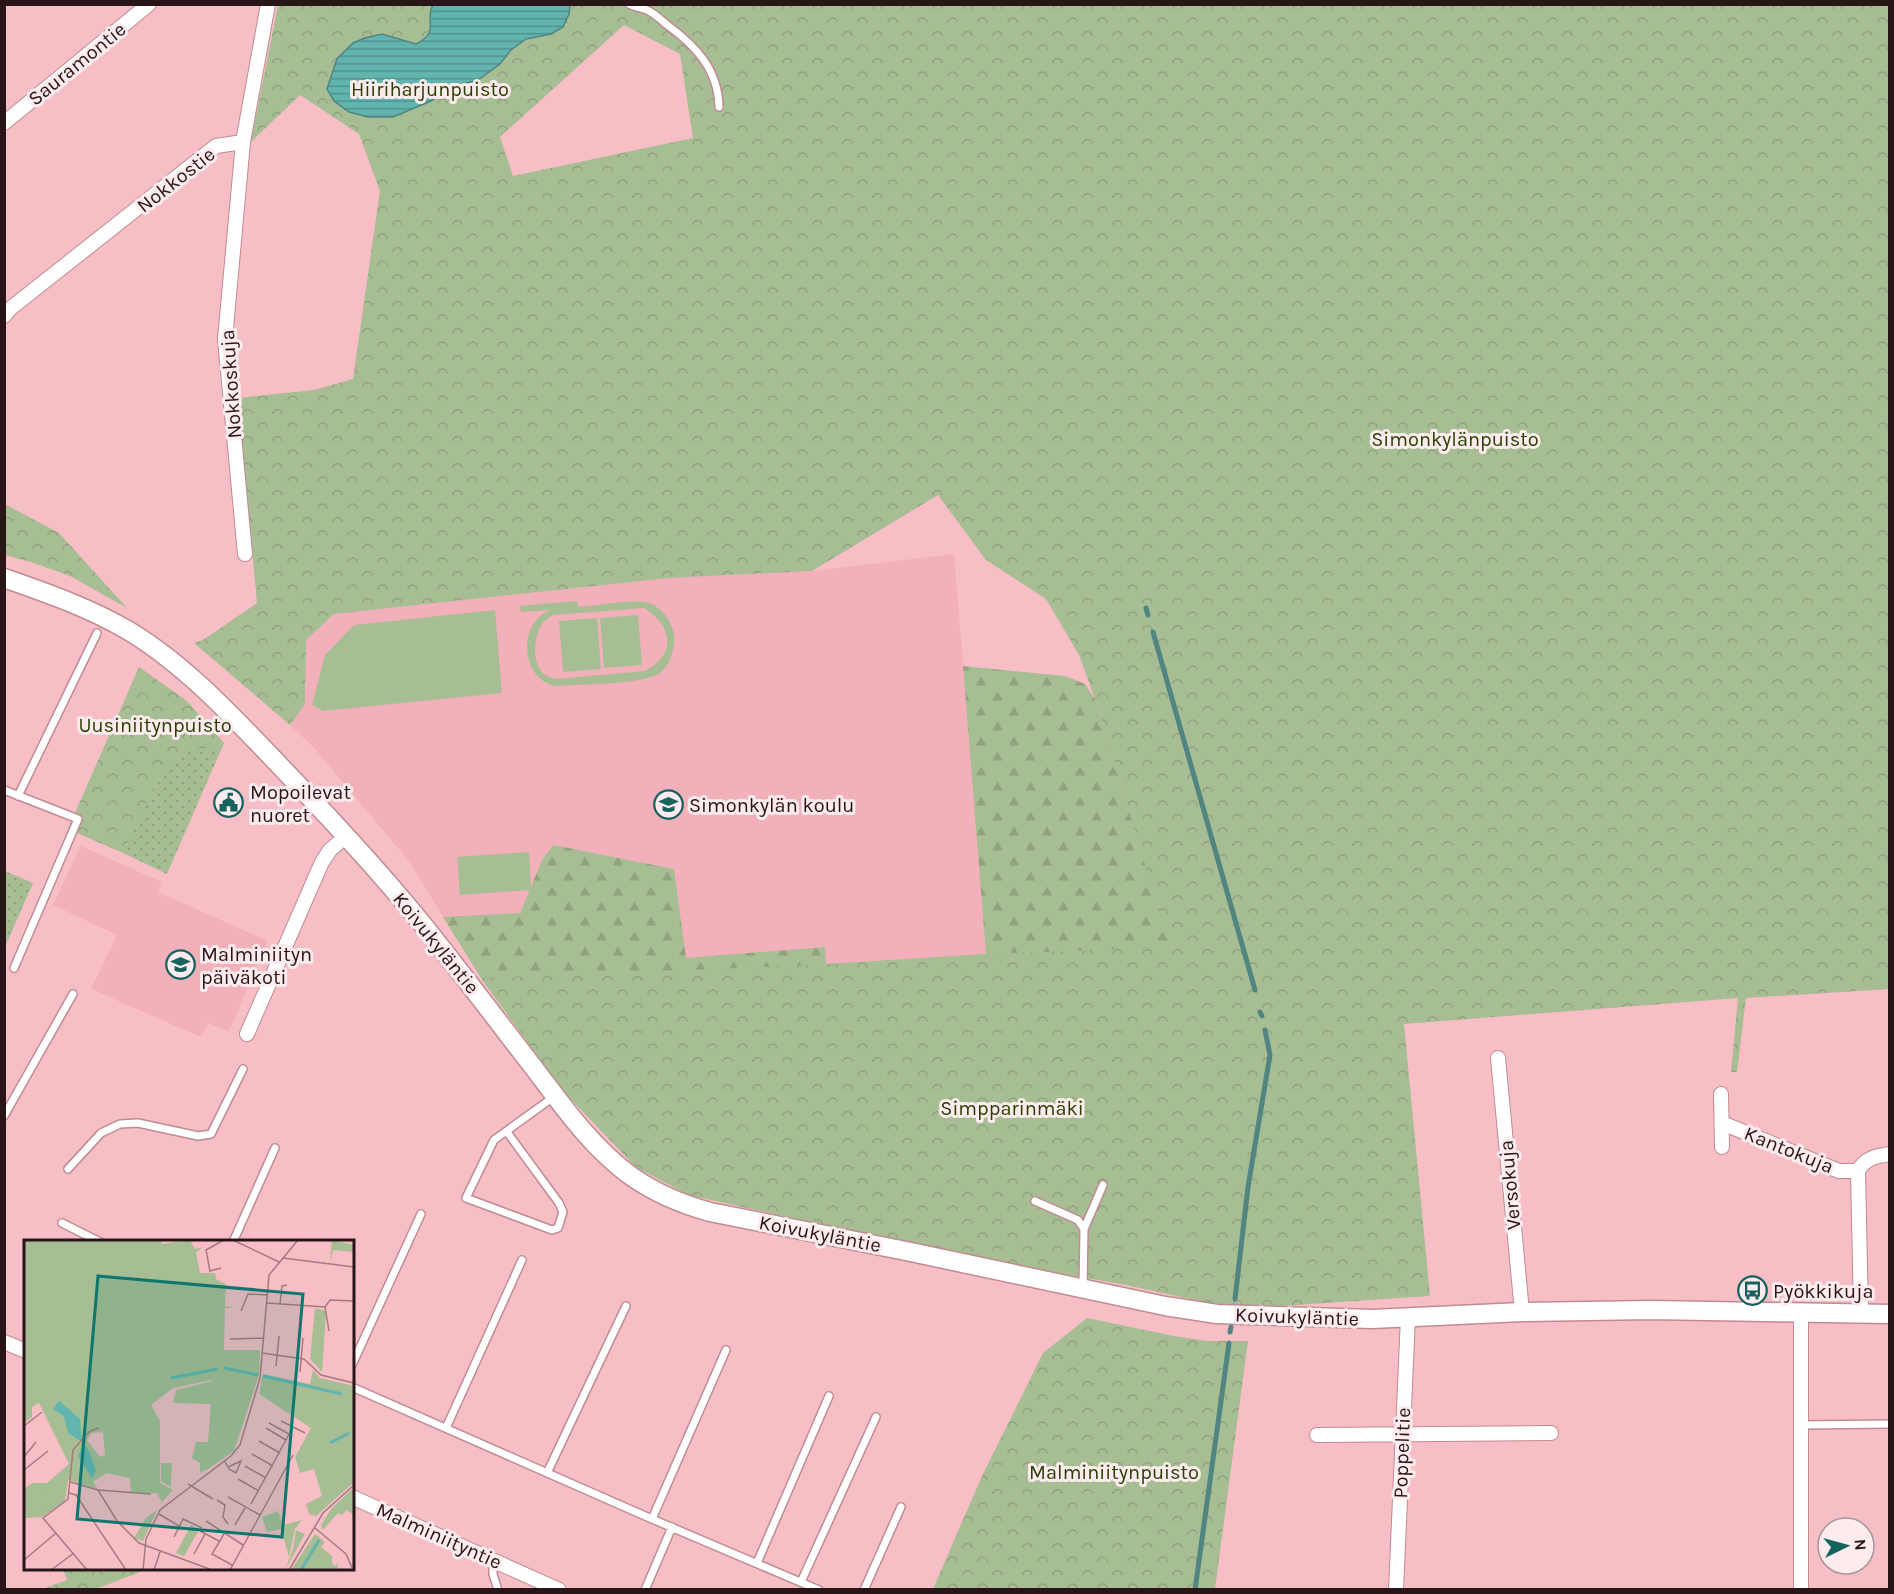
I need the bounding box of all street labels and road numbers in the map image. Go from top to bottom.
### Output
street label: Sauramontie [24,18,130,110]
street label: Nokkostie [133,143,219,217]
street label: Nokkoskuja [216,329,246,439]
street label: Koivukyläntie [388,888,484,998]
street label: Kantokuja [1741,1122,1837,1178]
street label: Versokuja [1495,1139,1525,1231]
street label: Koivukyläntie [757,1211,883,1257]
street label: Koivukyläntie [1235,1303,1359,1331]
street label: Poppelitie [1389,1407,1415,1499]
street label: Malminiityntie [373,1498,505,1574]

